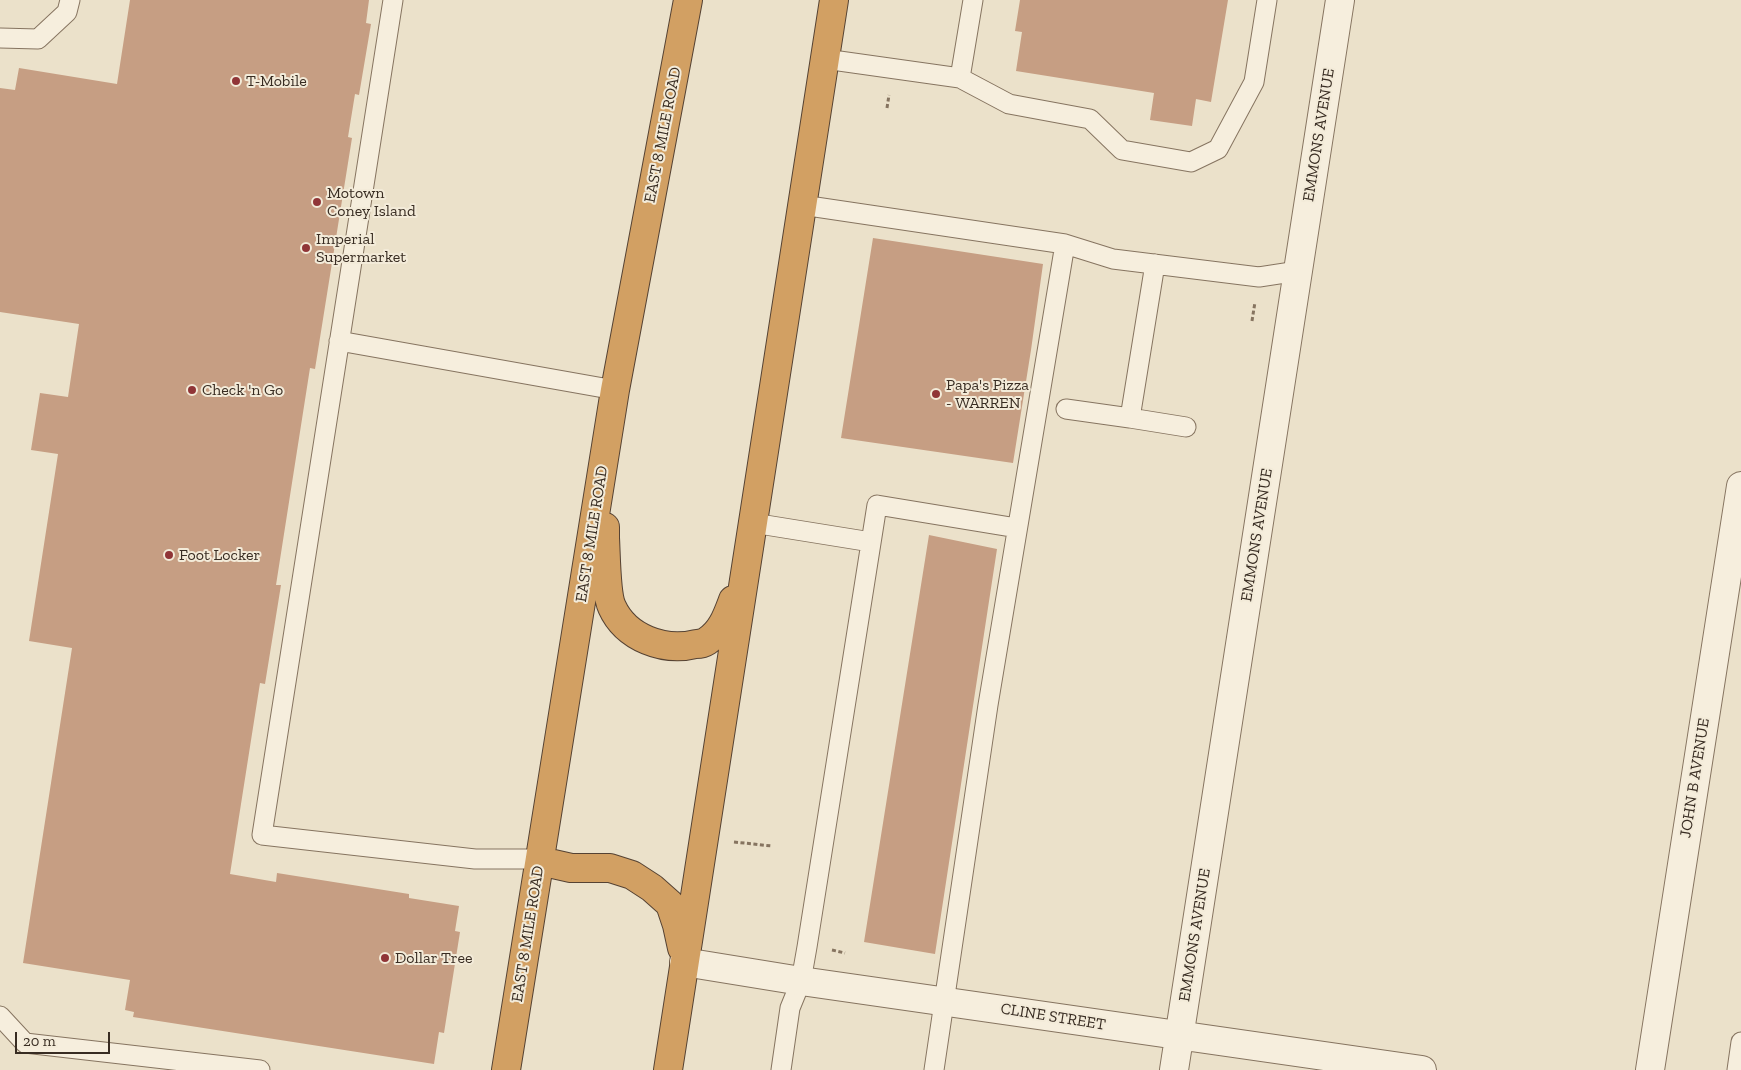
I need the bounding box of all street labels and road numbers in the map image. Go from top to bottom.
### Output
street label: EAST 8 MILE ROAD [640,66,686,204]
street label: EMMONS AVENUE [1299,67,1339,203]
street label: EAST 8 MILE ROAD [572,464,612,604]
street label: EMMONS AVENUE [1237,467,1277,603]
street label: JOHN B AVENUE [1676,717,1714,839]
street label: EAST 8 MILE ROAD [508,864,548,1004]
street label: EMMONS AVENUE [1175,867,1215,1003]
street label: CLINE STREET [999,999,1107,1035]

